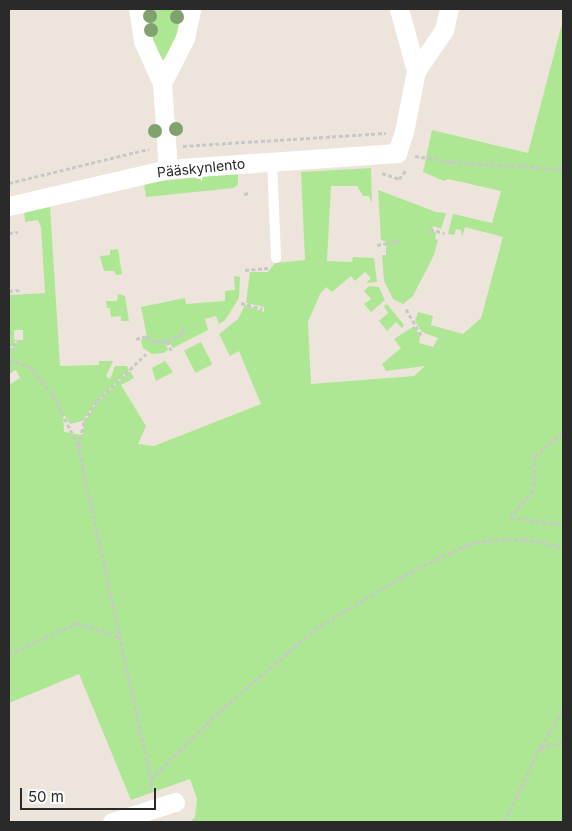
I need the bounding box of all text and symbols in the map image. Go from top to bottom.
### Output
street label: Pääskynlento [156,155,246,181]
scale bar [22,778,159,810]
text: 50 m [28,787,64,806]

